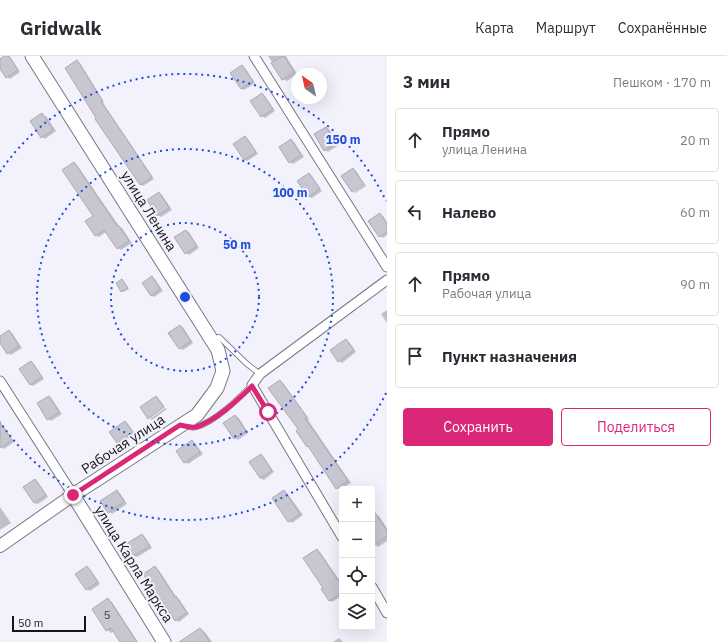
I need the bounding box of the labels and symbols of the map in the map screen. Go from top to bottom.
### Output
north arrow [291,68,327,104]
text: 150 m [325,132,361,147]
street label: улица Ленина [117,167,181,255]
text: 100 m [272,185,308,200]
text: 50 m [223,237,251,252]
centre of rings [178,290,192,304]
route start [259,403,277,421]
street label: Рабочая улица [78,410,169,478]
route end [64,486,82,504]
street label: улица Карла Маркса [91,502,178,626]
house number: 5 [103,607,111,622]
scale bar [12,614,86,633]

